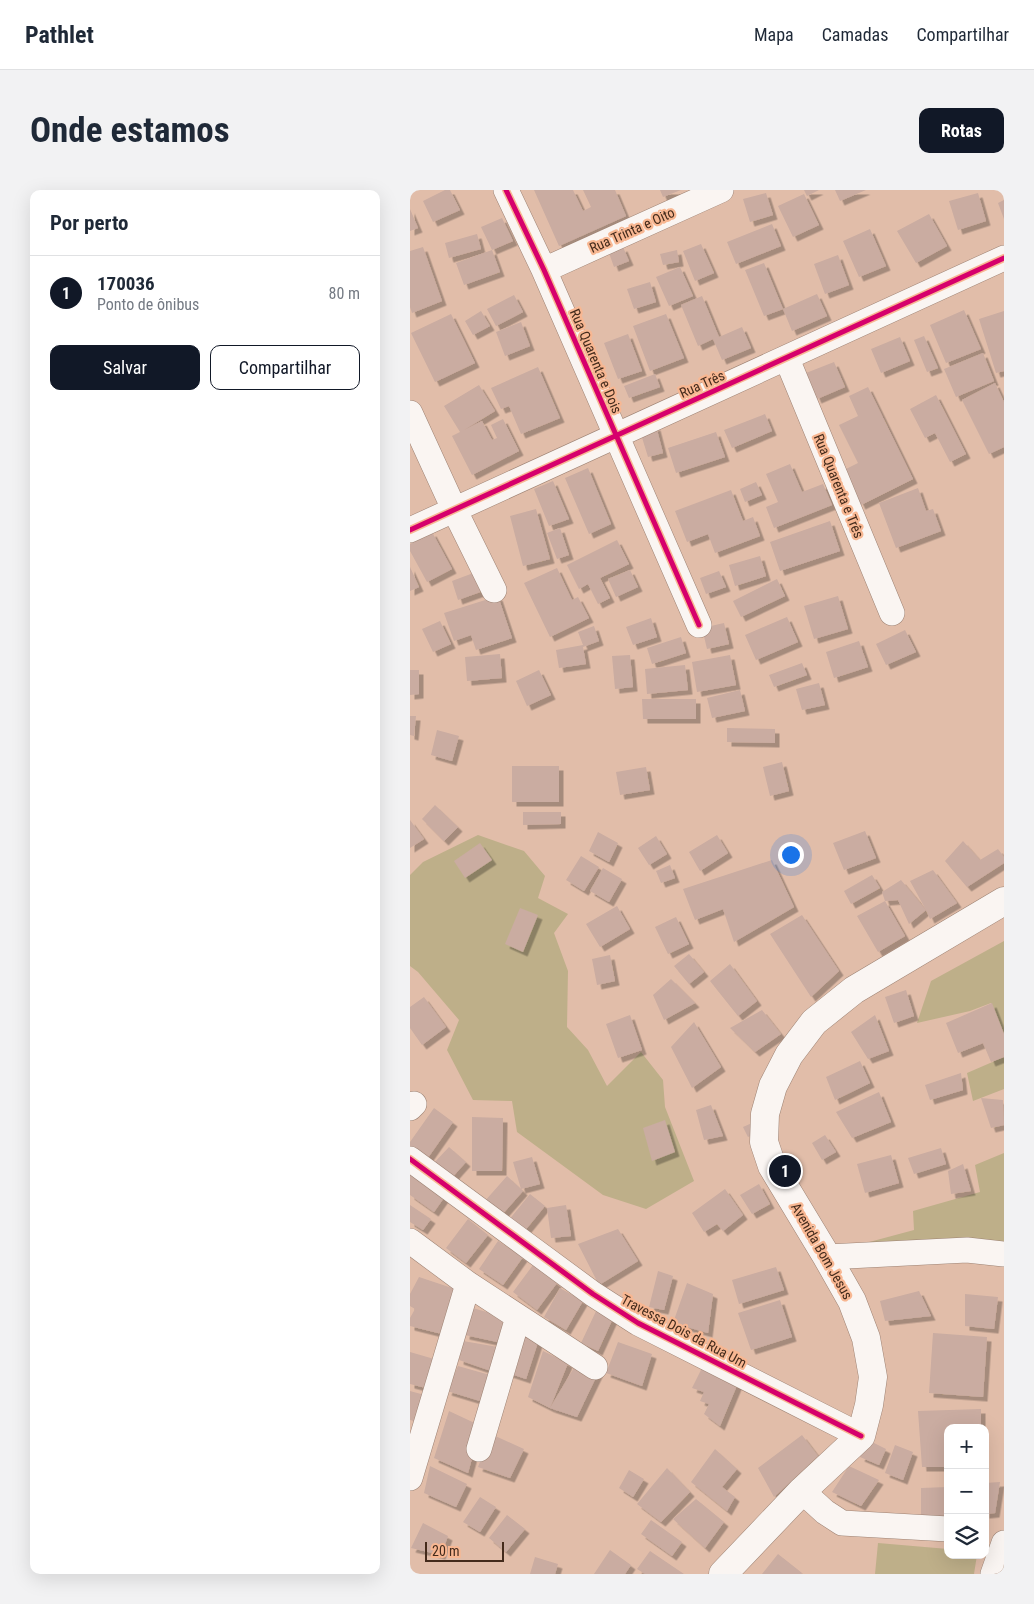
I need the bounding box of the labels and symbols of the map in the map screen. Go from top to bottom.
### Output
street label: Rua Trinta e Oito [587,204,677,256]
street label: Rua Quarenta e Dois [567,306,625,416]
street label: Rua Três [677,367,727,401]
street label: Rua Quarenta e Três [811,432,867,540]
your location [778,842,804,868]
pin: 1 [769,1152,801,1190]
street label: Avenida Bom Jesus [788,1200,856,1302]
street label: Travessa Dois da Rua Um [619,1291,749,1371]
scale bar [425,1539,504,1562]

